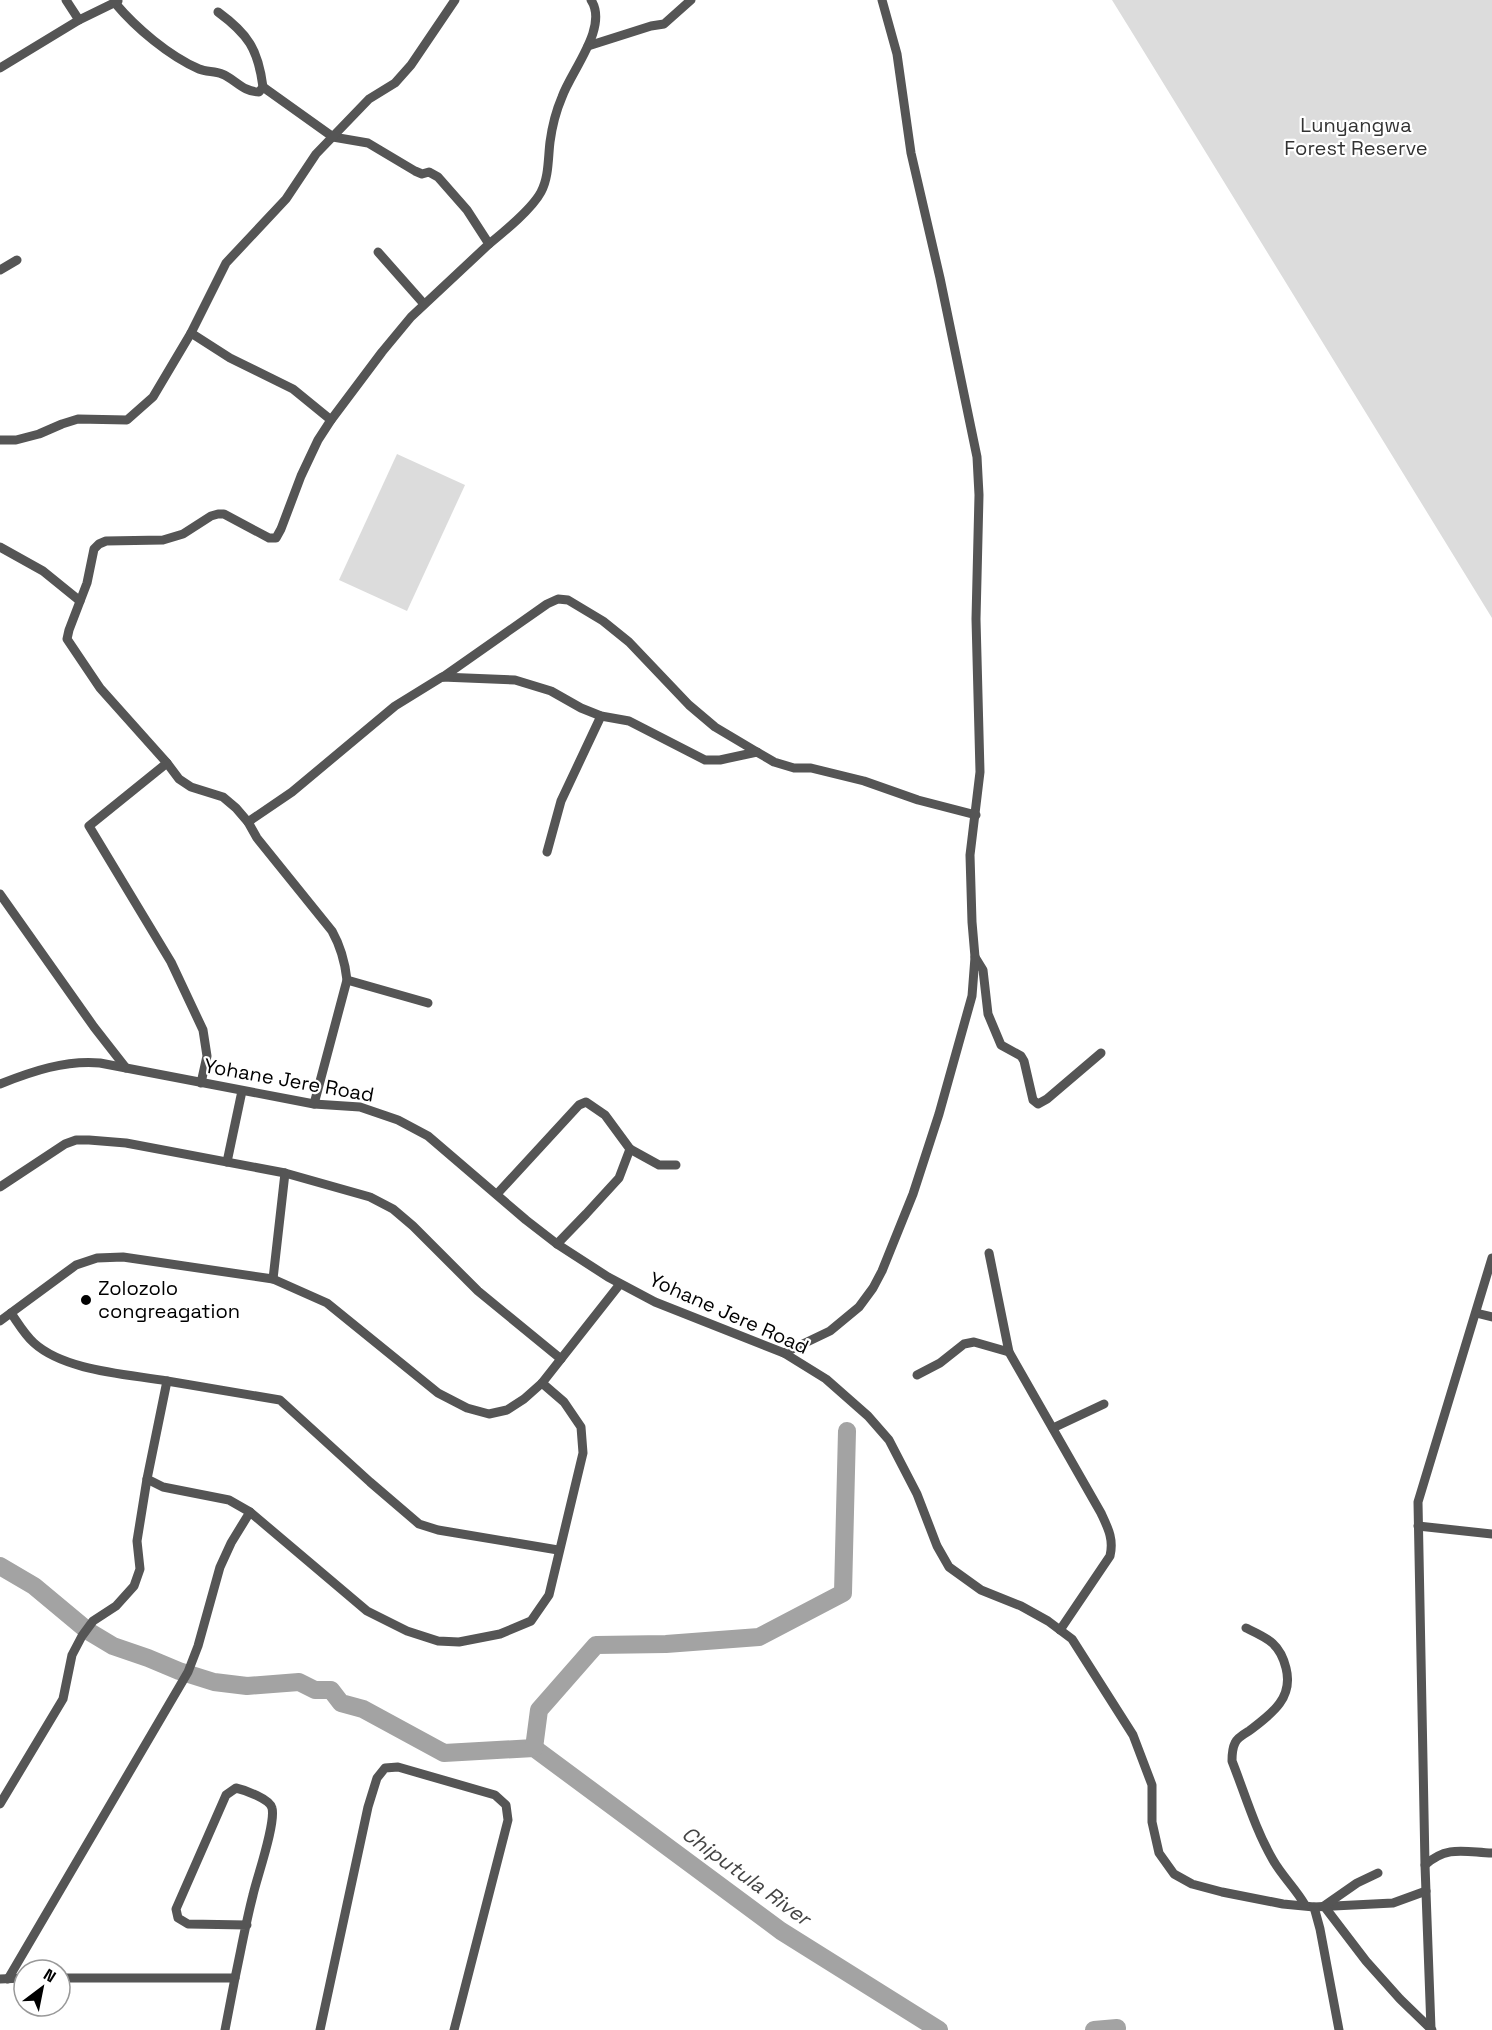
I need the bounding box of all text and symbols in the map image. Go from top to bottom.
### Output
park label: Lunyangwa Forest Reserve [1284,112,1428,161]
street label: Yohane Jere Road [202,1052,376,1108]
street label: Yohane Jere Road [645,1266,813,1360]
place label: Zolozolo congreagation [98,1275,240,1324]
marker: Zolozolo congreagation [79,1293,93,1307]
water label: Chiputula River [677,1820,818,1933]
north arrow [12,1958,72,2018]
text: N [40,1964,60,1987]

